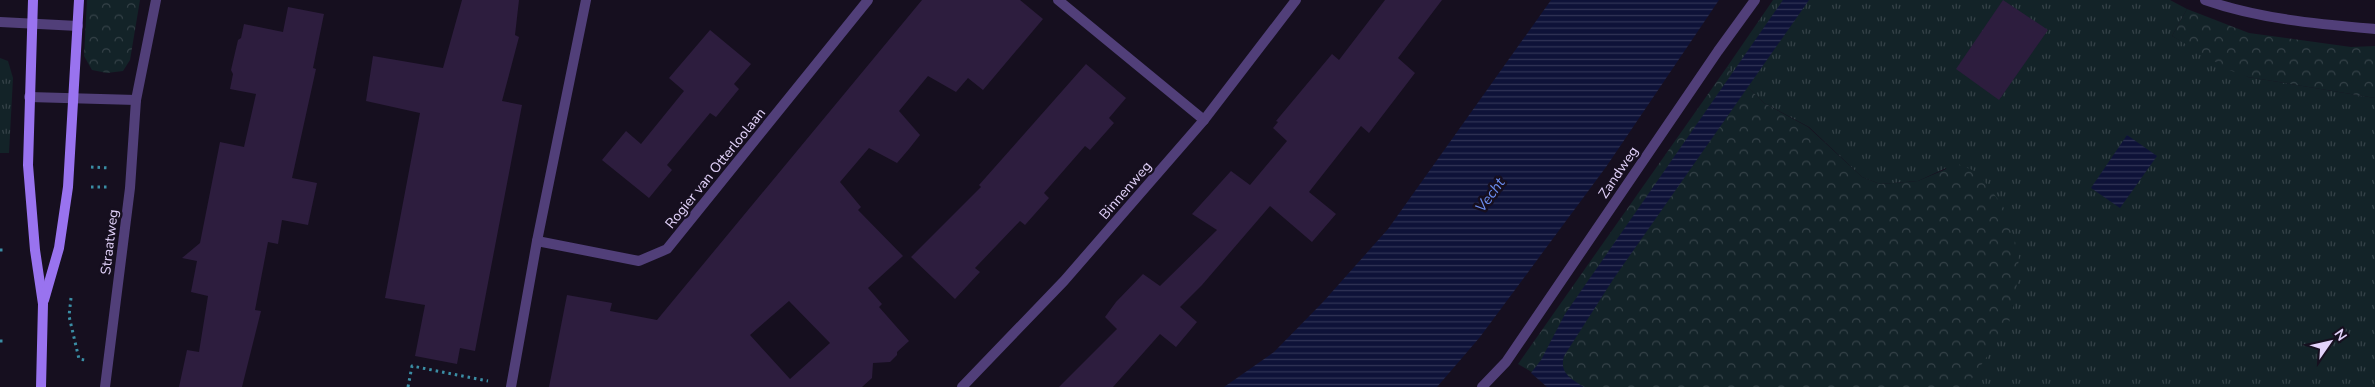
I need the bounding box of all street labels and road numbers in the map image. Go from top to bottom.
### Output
street label: Rogier van Otterloolaan [661,104,770,233]
street label: Zandweg [1594,143,1643,202]
street label: Binnenweg [1095,157,1156,223]
street label: Straatweg [96,208,123,276]

